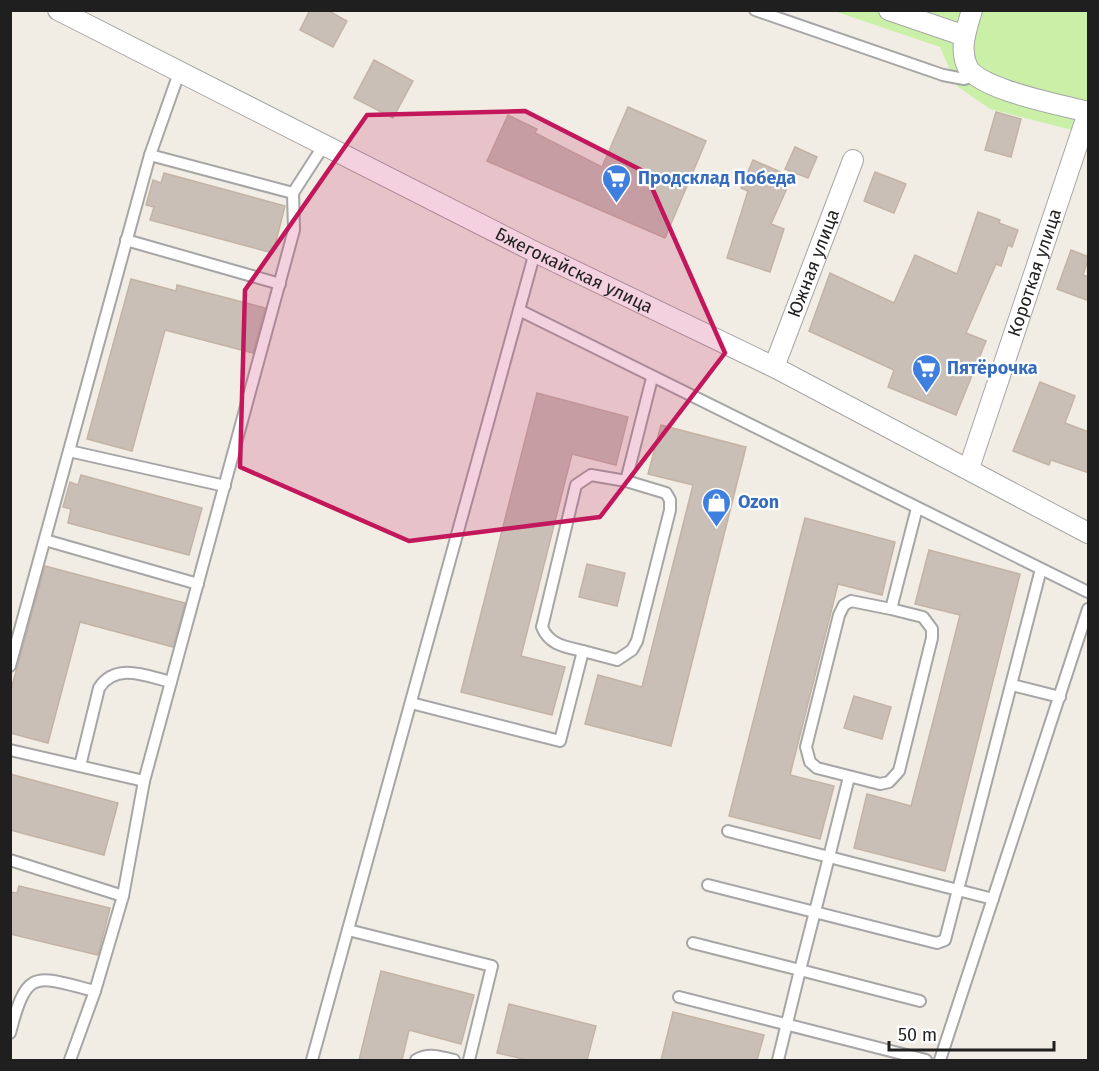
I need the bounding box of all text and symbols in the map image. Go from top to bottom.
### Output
supermarket icon: Продсклад Победа [601,162,633,204]
place label: Продсклад Победа [638,167,796,189]
street label: Южная улица [783,206,844,321]
street label: Короткая улица [1003,206,1066,339]
street label: Бжегокайская улица [491,223,657,318]
supermarket icon: Пятёрочка [910,352,942,394]
place label: Пятёрочка [947,357,1038,379]
shop icon: Ozon [701,486,733,528]
place label: Ozon [738,491,779,513]
scale bar [889,1014,1054,1052]
text: 50 m [898,1024,937,1046]

